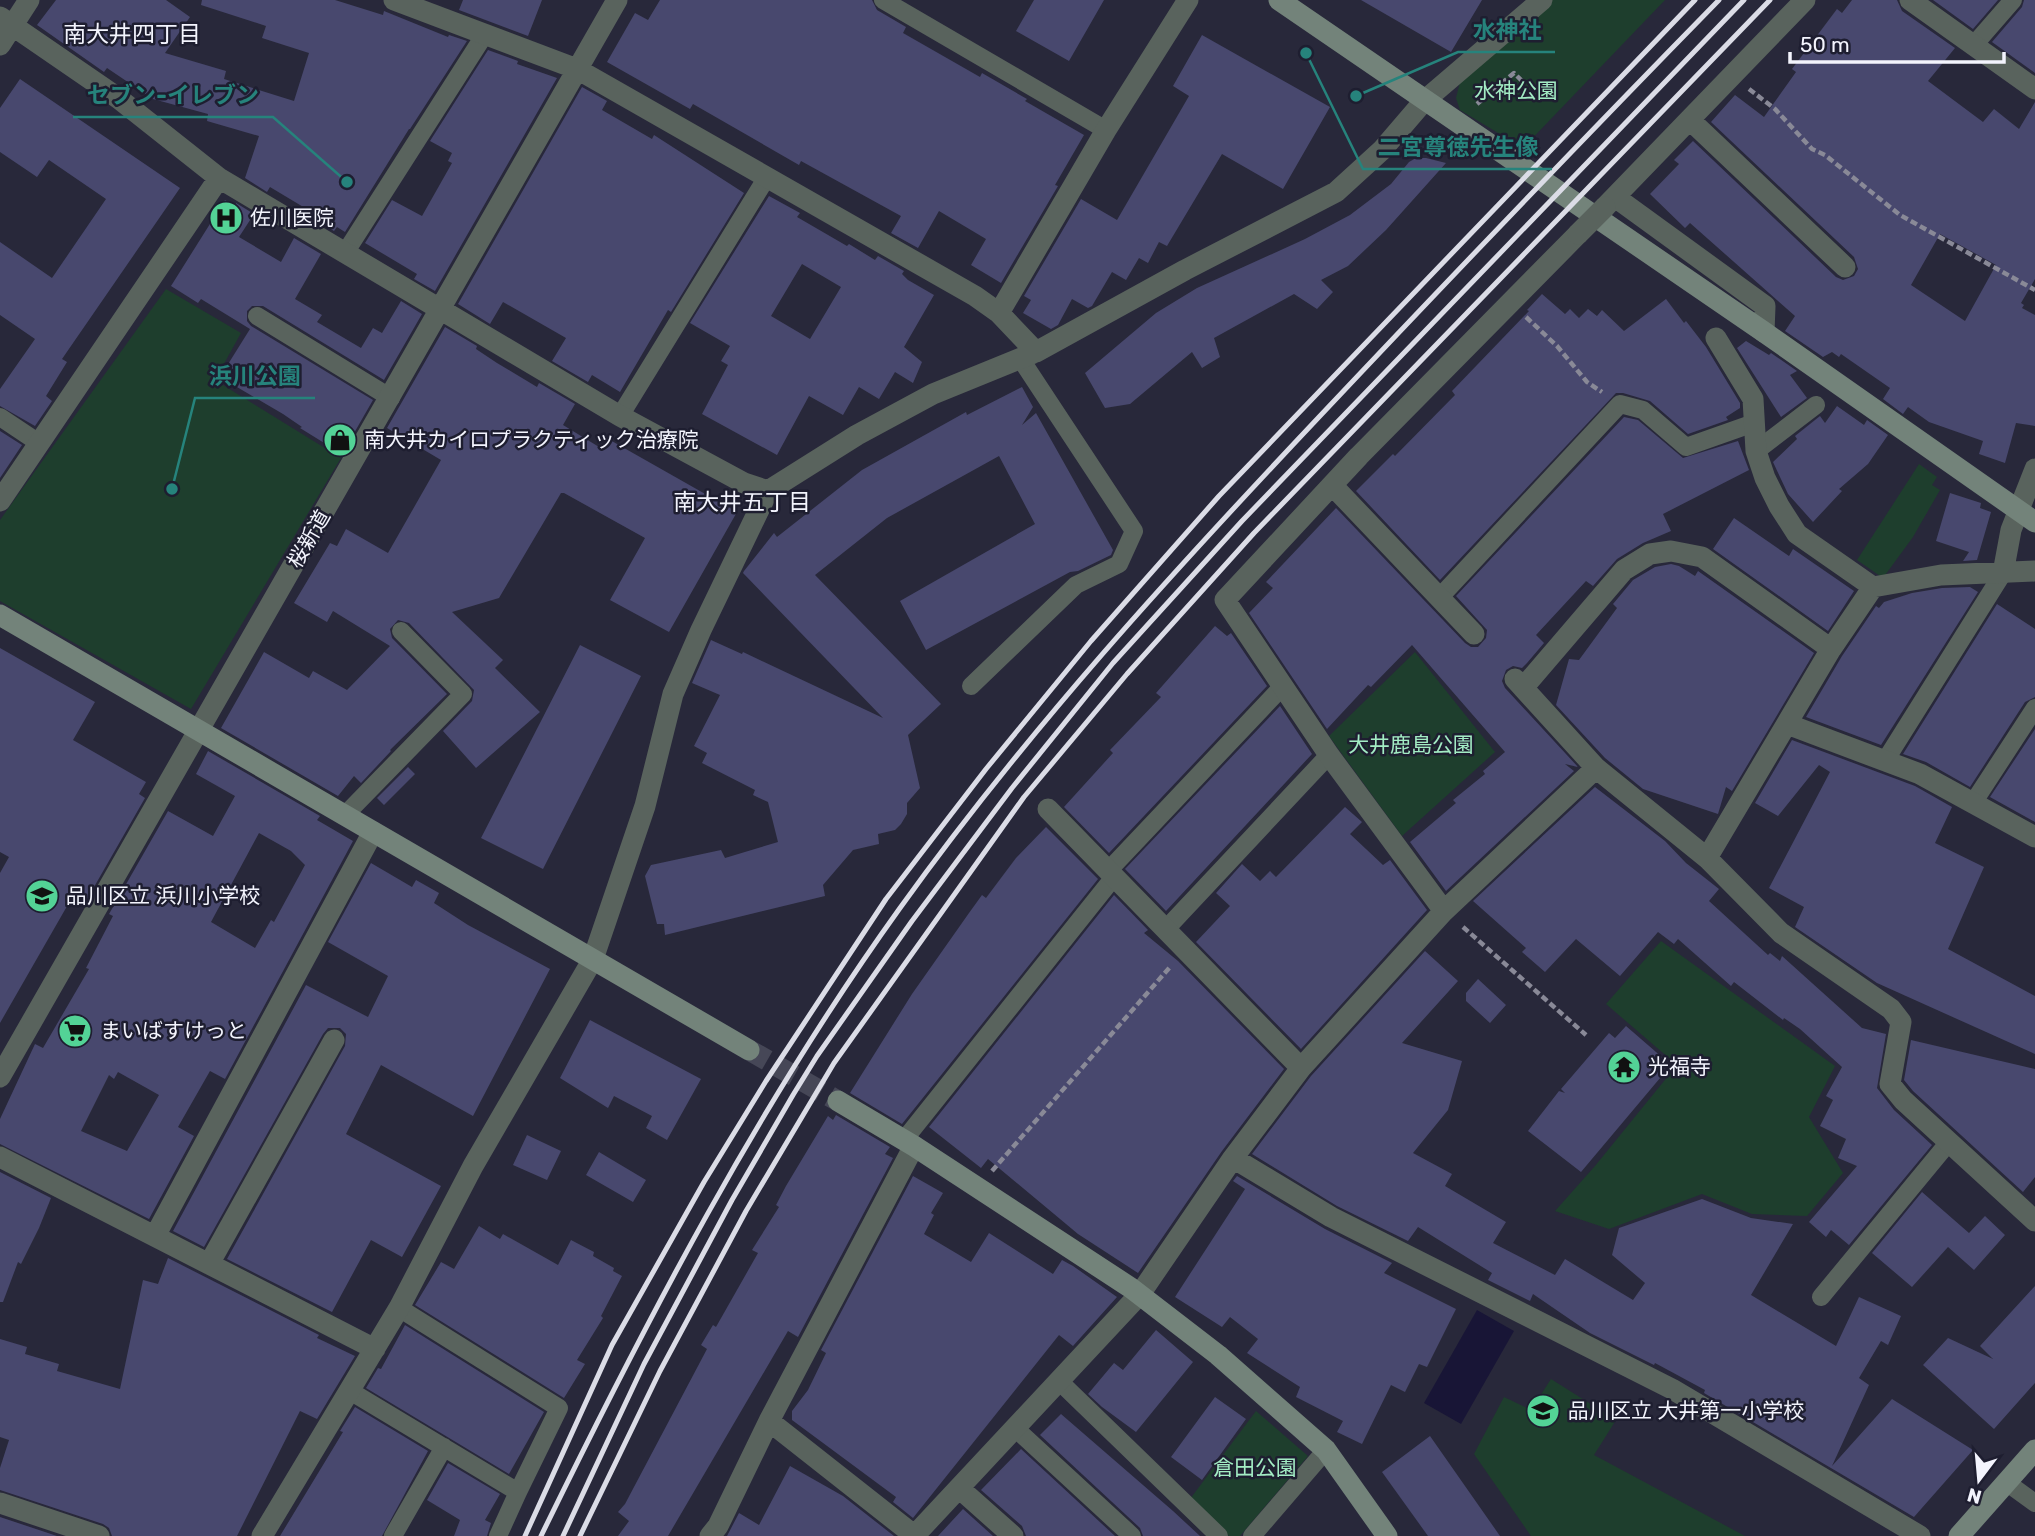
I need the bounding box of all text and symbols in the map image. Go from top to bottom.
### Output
callout: 水神社 [1458,8,1555,52]
text: 水神社 [1473,16,1542,44]
district label: 南大井四丁目 [63,20,201,48]
scale bar [1790,21,2004,65]
text: 50 m [1800,32,1850,57]
callout: セブン-イレブン [73,73,273,117]
park label: 水神公園 [1474,78,1558,103]
text: セブン-イレブン [87,81,259,109]
callout: 二宮尊徳先生像 [1363,125,1552,169]
text: 二宮尊徳先生像 [1378,133,1539,161]
hospital icon: 佐川医院 [207,199,245,237]
place label: 佐川医院 [250,205,334,230]
callout: 浜川公園 [195,354,315,398]
text: 浜川公園 [209,362,301,390]
shop icon: 南大井カイロプラクティック治療院 [321,421,359,459]
place label: 南大井カイロプラクティック治療院 [364,427,699,452]
district label: 南大井五丁目 [673,488,811,516]
street label: 桜新道 [282,505,335,572]
park label: 大井鹿島公園 [1348,732,1474,757]
school or university icon: 品川区立 浜川小学校 [23,877,61,915]
place label: 品川区立 浜川小学校 [66,883,260,908]
supermarket icon: まいばすけっと [56,1012,94,1050]
place label: まいばすけっと [100,1018,247,1043]
temple icon: 光福寺 [1605,1048,1643,1086]
place label: 光福寺 [1648,1054,1711,1079]
school or university icon: 品川区立 大井第一小学校 [1524,1392,1562,1430]
place label: 品川区立 大井第一小学校 [1568,1398,1804,1423]
north arrow [1944,1445,2014,1515]
park label: 倉田公園 [1213,1455,1297,1480]
text: N [1965,1483,1984,1509]

